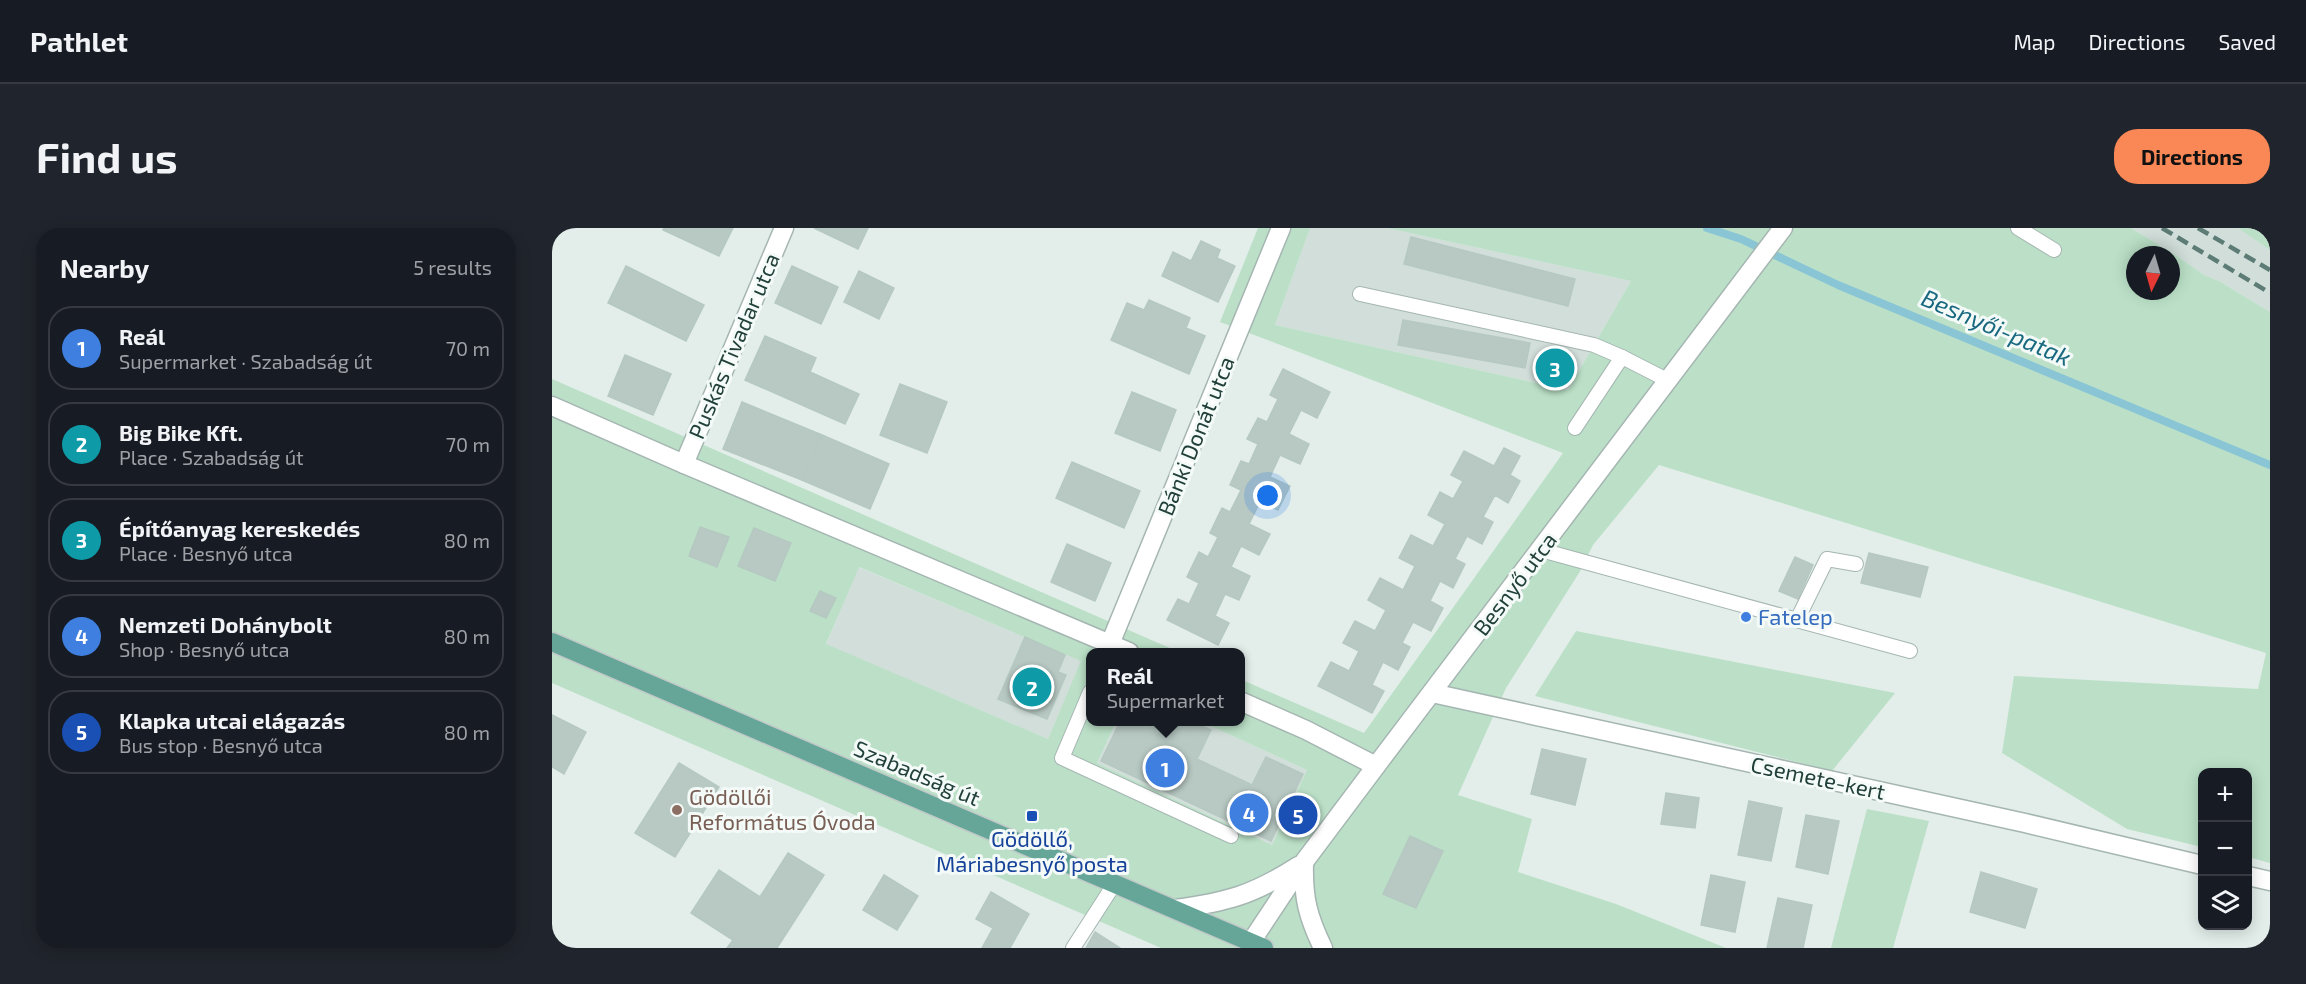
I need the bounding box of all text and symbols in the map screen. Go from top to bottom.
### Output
text: Pathlet [30,24,128,58]
text: Map [2013,29,2056,54]
text: Directions [2089,29,2185,54]
text: Saved [2218,29,2276,54]
button: Directions [2114,129,2270,184]
text: Find us [36,131,178,181]
north arrow [2126,246,2180,300]
street label: Puskás Tivadar utca [682,249,784,442]
text: Nearby [60,252,149,283]
text: 5 results [413,255,492,279]
water label: Besnyői-patak [1917,282,2076,371]
text: Reál [119,323,165,349]
text: 1 [77,336,86,360]
text: 70 m [446,336,490,360]
pin: 3 [1536,346,1574,390]
text: Supermarket · Szabadság út [119,349,372,373]
street label: Bánki Donát utca [1151,352,1239,519]
text: Big Bike Kft. [119,419,243,445]
text: 2 [76,432,87,456]
text: 70 m [446,432,490,456]
text: Place · Szabadság út [119,445,304,469]
your location [1253,481,1282,510]
text: Építőanyag kereskedés [119,515,360,541]
street label: Besnyő utca [1467,527,1561,640]
text: 3 [76,528,87,552]
text: 80 m [444,528,490,552]
text: Place · Besnyő utca [119,541,293,565]
place label: Fatelep [1758,603,1833,629]
marker: Fatelep [1739,610,1753,624]
text: Nemzeti Dohánybolt [119,611,332,637]
text: 4 [75,624,88,648]
text: 80 m [444,624,490,648]
text: Shop · Besnyő utca [119,637,289,661]
popup [1086,648,1245,726]
text: Reál [1107,662,1153,688]
pin: 2 [1012,664,1052,710]
text: Supermarket [1107,688,1224,712]
text: Klapka utcai elágazás [119,707,345,733]
text: 5 [76,720,87,744]
text: 80 m [444,720,490,744]
text: Bus stop · Besnyő utca [119,733,323,757]
street label: Szabadság út [851,734,984,810]
pin: 1 [1146,746,1184,790]
street label: Csemete-kert [1749,750,1888,804]
map controls [2198,768,2252,930]
button: + [2198,768,2252,822]
place label: Gödöllői Református Óvoda [689,783,876,834]
pin: 4 [1230,790,1268,836]
pin: 5 [1278,792,1318,838]
marker: Gödöllői Református Óvoda [670,803,684,817]
marker: Gödöllő, Máriabesnyő posta [1025,809,1039,823]
button: − [2198,822,2252,876]
place label: Gödöllő, Máriabesnyő posta [936,825,1128,876]
button: layers [2198,876,2252,930]

